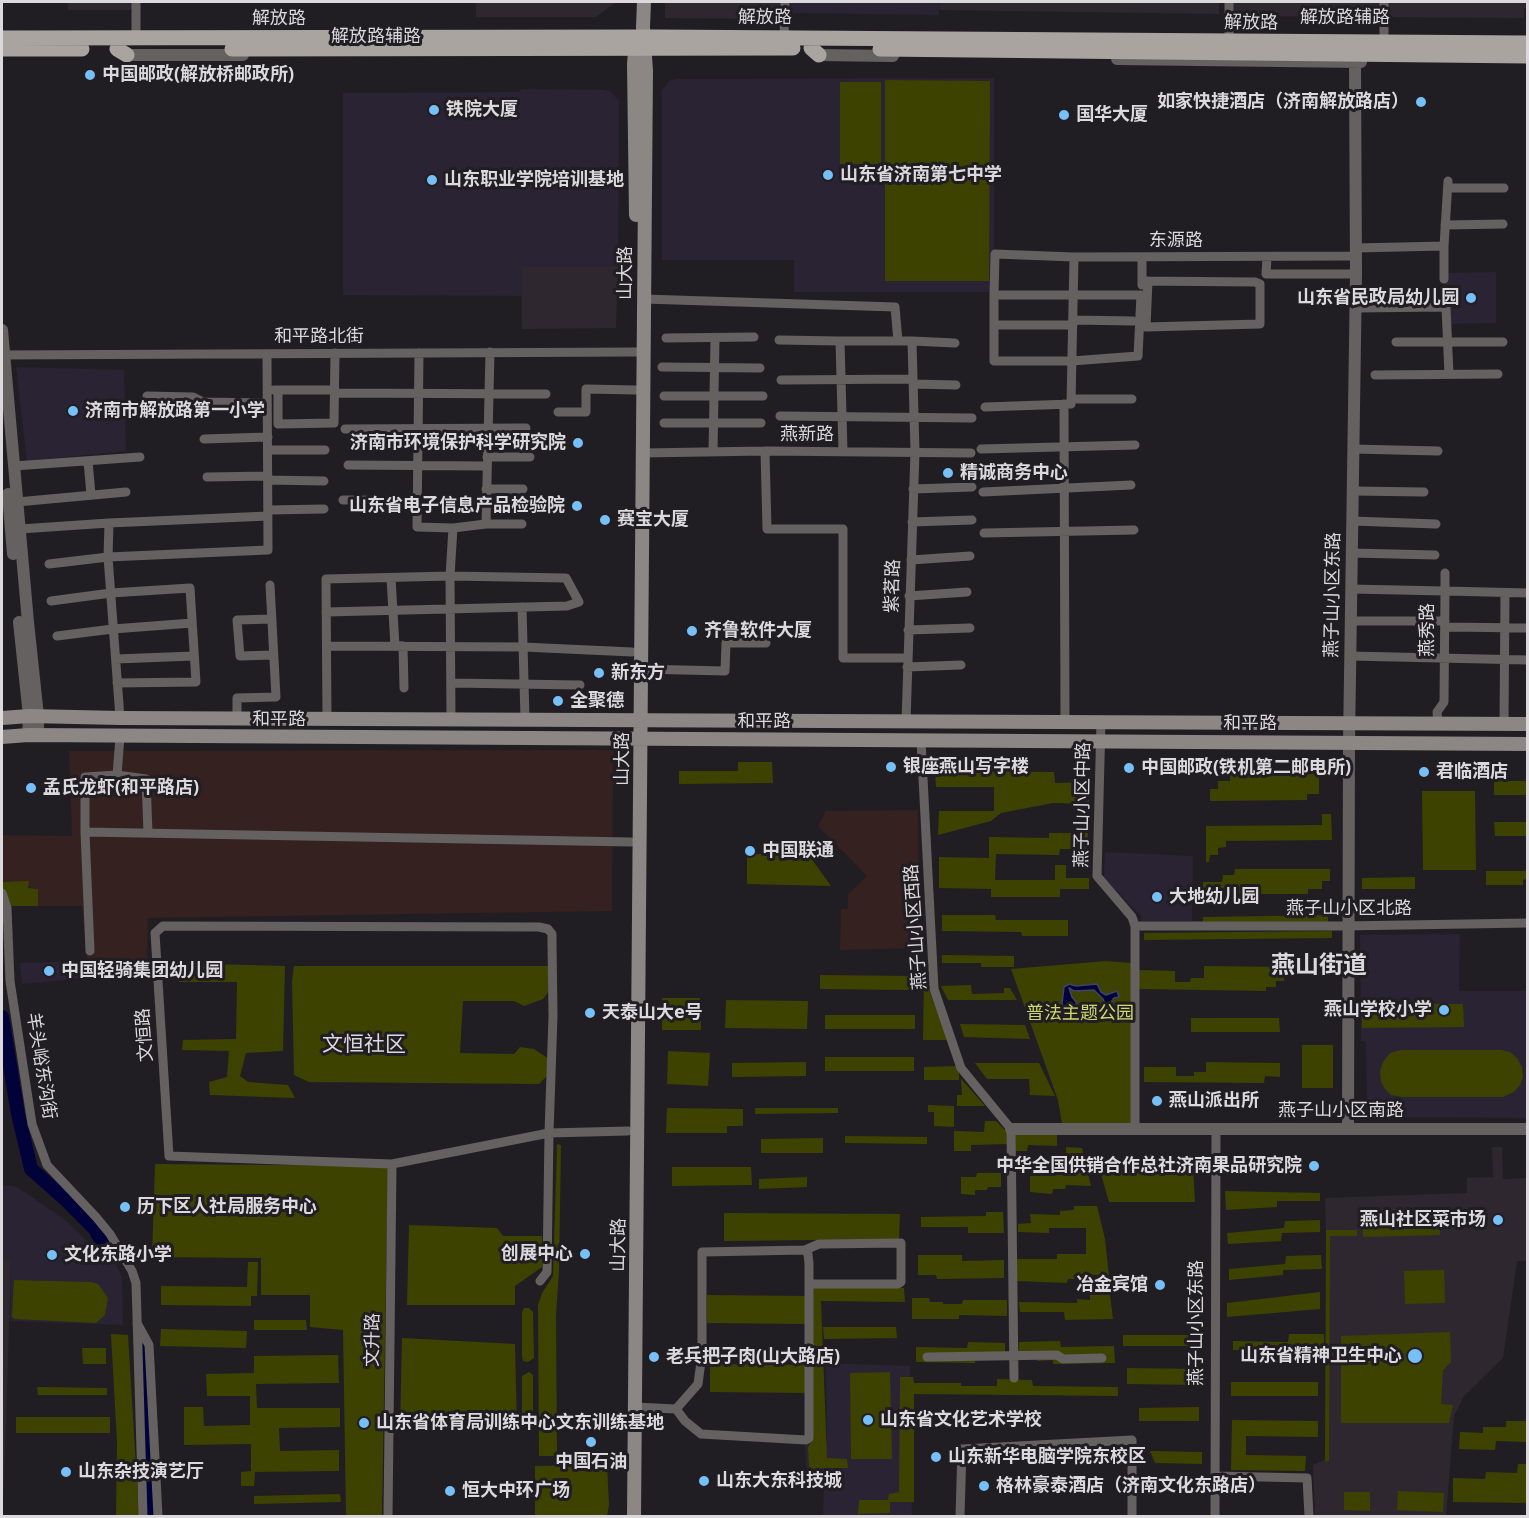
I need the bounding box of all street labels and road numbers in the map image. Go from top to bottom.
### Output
street label: 解放路 [738,7,792,29]
street label: 解放路辅路 [1300,7,1390,29]
street label: 解放路 [252,8,306,30]
street label: 解放路 [1224,12,1278,34]
street label: 解放路辅路 [331,26,421,48]
street label: 东源路 [1149,230,1203,252]
street label: 山大路 [615,246,637,300]
street label: 和平路北街 [274,326,364,348]
street label: 燕新路 [780,424,834,446]
street label: 燕子山小区东路 [1321,532,1345,658]
street label: 紫茗路 [881,559,905,613]
street label: 燕秀路 [1417,603,1439,657]
street label: 和平路 [252,709,306,731]
street label: 和平路 [737,711,791,733]
street label: 和平路 [1223,713,1277,735]
street label: 山大路 [612,732,634,786]
street label: 燕子山小区中路 [1071,742,1095,868]
street label: 燕子山小区西路 [901,863,931,991]
street label: 燕子山小区北路 [1286,898,1412,920]
street label: 文恒路 [132,1007,158,1063]
street label: 羊头峪东沟街 [22,1011,60,1121]
street label: 燕子山小区南路 [1278,1100,1404,1122]
street label: 山大路 [608,1218,630,1272]
street label: 燕子山小区东路 [1186,1260,1208,1386]
street label: 文升路 [362,1313,384,1367]

